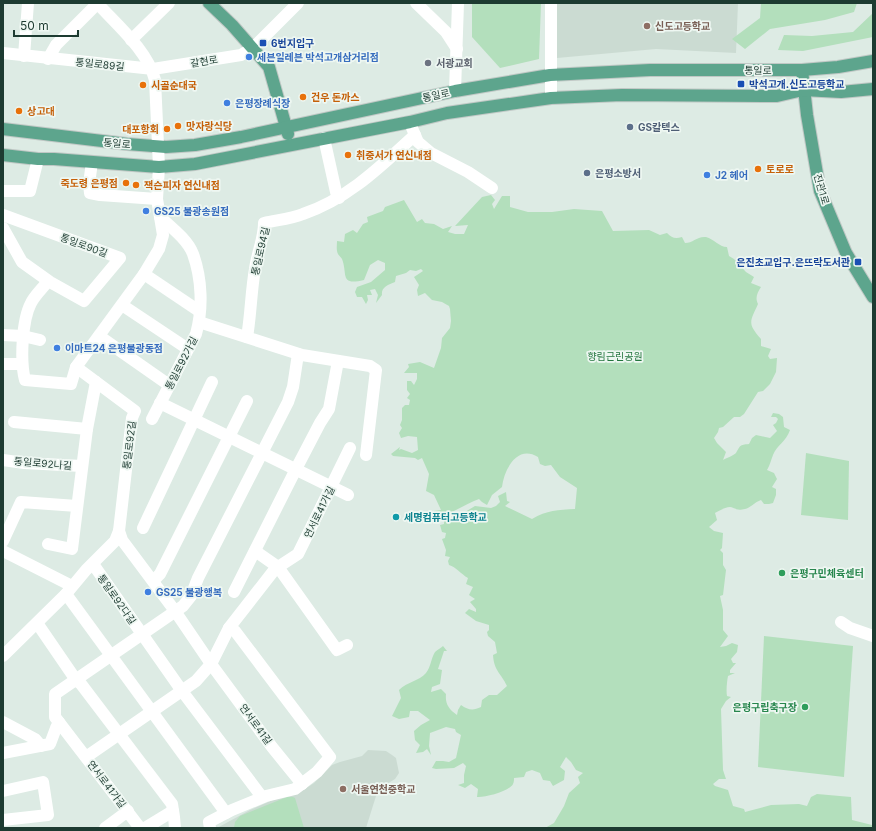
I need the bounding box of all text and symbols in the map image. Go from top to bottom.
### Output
scale bar [14,12,78,38]
text: 50 m [20,18,49,33]
place label: 신도고등학교 [655,20,710,32]
marker: 신도고등학교 [642,21,652,31]
place label: 6번지입구 [271,37,314,49]
marker: 6번지입구 [258,38,268,48]
place label: 세븐일레븐 박석고개삼거리점 [257,51,379,63]
marker: 세븐일레븐 박석고개삼거리점 [244,52,254,62]
street label: 갈현로 [189,53,219,69]
street label: 통일로89길 [75,55,125,73]
place label: 서광교회 [436,57,473,69]
marker: 서광교회 [423,58,433,68]
street label: 통일로 [744,64,772,76]
place label: 박석고개.신도고등학교 [749,78,844,90]
place label: 시골순대국 [151,79,197,91]
marker: 박석고개.신도고등학교 [736,79,746,89]
marker: 시골순대국 [138,80,148,90]
street label: 통일로 [421,86,451,104]
place label: 건우 돈까스 [311,91,359,103]
marker: 건우 돈까스 [298,92,308,102]
place label: 은평장례식장 [235,97,290,109]
marker: 은평장례식장 [222,98,232,108]
place label: 상고대 [27,105,55,117]
marker: 상고대 [14,106,24,116]
place label: 맛자랑식당 [186,120,232,132]
marker: 맛자랑식당 [173,121,183,131]
place label: GS칼텍스 [638,121,680,133]
marker: GS칼텍스 [625,122,635,132]
place label: 대포항회 [122,123,159,135]
marker: 대포항회 [162,124,172,134]
street label: 통일로 [103,136,131,150]
place label: 취중서가 연신내점 [356,149,432,161]
marker: 취중서가 연신내점 [343,150,353,160]
place label: 토로로 [766,163,794,175]
marker: 토로로 [753,164,763,174]
place label: 은평소방서 [595,167,641,179]
marker: 은평소방서 [582,168,592,178]
place label: J2 헤어 [715,169,748,181]
marker: J2 헤어 [702,170,712,180]
street label: 진관1로 [812,172,832,206]
place label: 죽도령 은평점 [60,177,118,189]
marker: 죽도령 은평점 [121,178,131,188]
place label: 잭슨피자 연신내점 [144,179,220,191]
marker: 잭슨피자 연신내점 [131,180,141,190]
place label: GS25 불광송원점 [154,205,229,217]
marker: GS25 불광송원점 [141,206,151,216]
street label: 통일로94길 [249,226,271,276]
street label: 통일로90길 [59,231,109,259]
place label: 은진초교입구.은뜨락도서관 [736,256,850,268]
marker: 은진초교입구.은뜨락도서관 [853,257,863,267]
street label: 통일로92가길 [162,334,200,392]
place label: 이마트24 은평불광동점 [65,342,163,354]
marker: 이마트24 은평불광동점 [52,343,62,353]
park label: 향림근린공원 [587,350,643,362]
street label: 통일로92길 [120,420,138,470]
street label: 통일로92나길 [13,454,73,472]
street label: 연서로41가길 [301,484,337,540]
place label: 세명컴퓨터고등학교 [404,511,487,523]
marker: 세명컴퓨터고등학교 [391,512,401,522]
place label: 은평구민체육센터 [790,567,864,579]
marker: 은평구민체육센터 [777,568,787,578]
street label: 통일로92다길 [95,572,139,626]
place label: GS25 불광행복 [156,586,222,598]
marker: GS25 불광행복 [143,587,153,597]
street label: 연서로41길 [237,701,275,747]
place label: 은평구립축구장 [733,701,797,713]
marker: 은평구립축구장 [800,702,810,712]
street label: 연서로41가길 [85,758,129,810]
place label: 서울연천중학교 [351,783,415,795]
marker: 서울연천중학교 [338,784,348,794]

